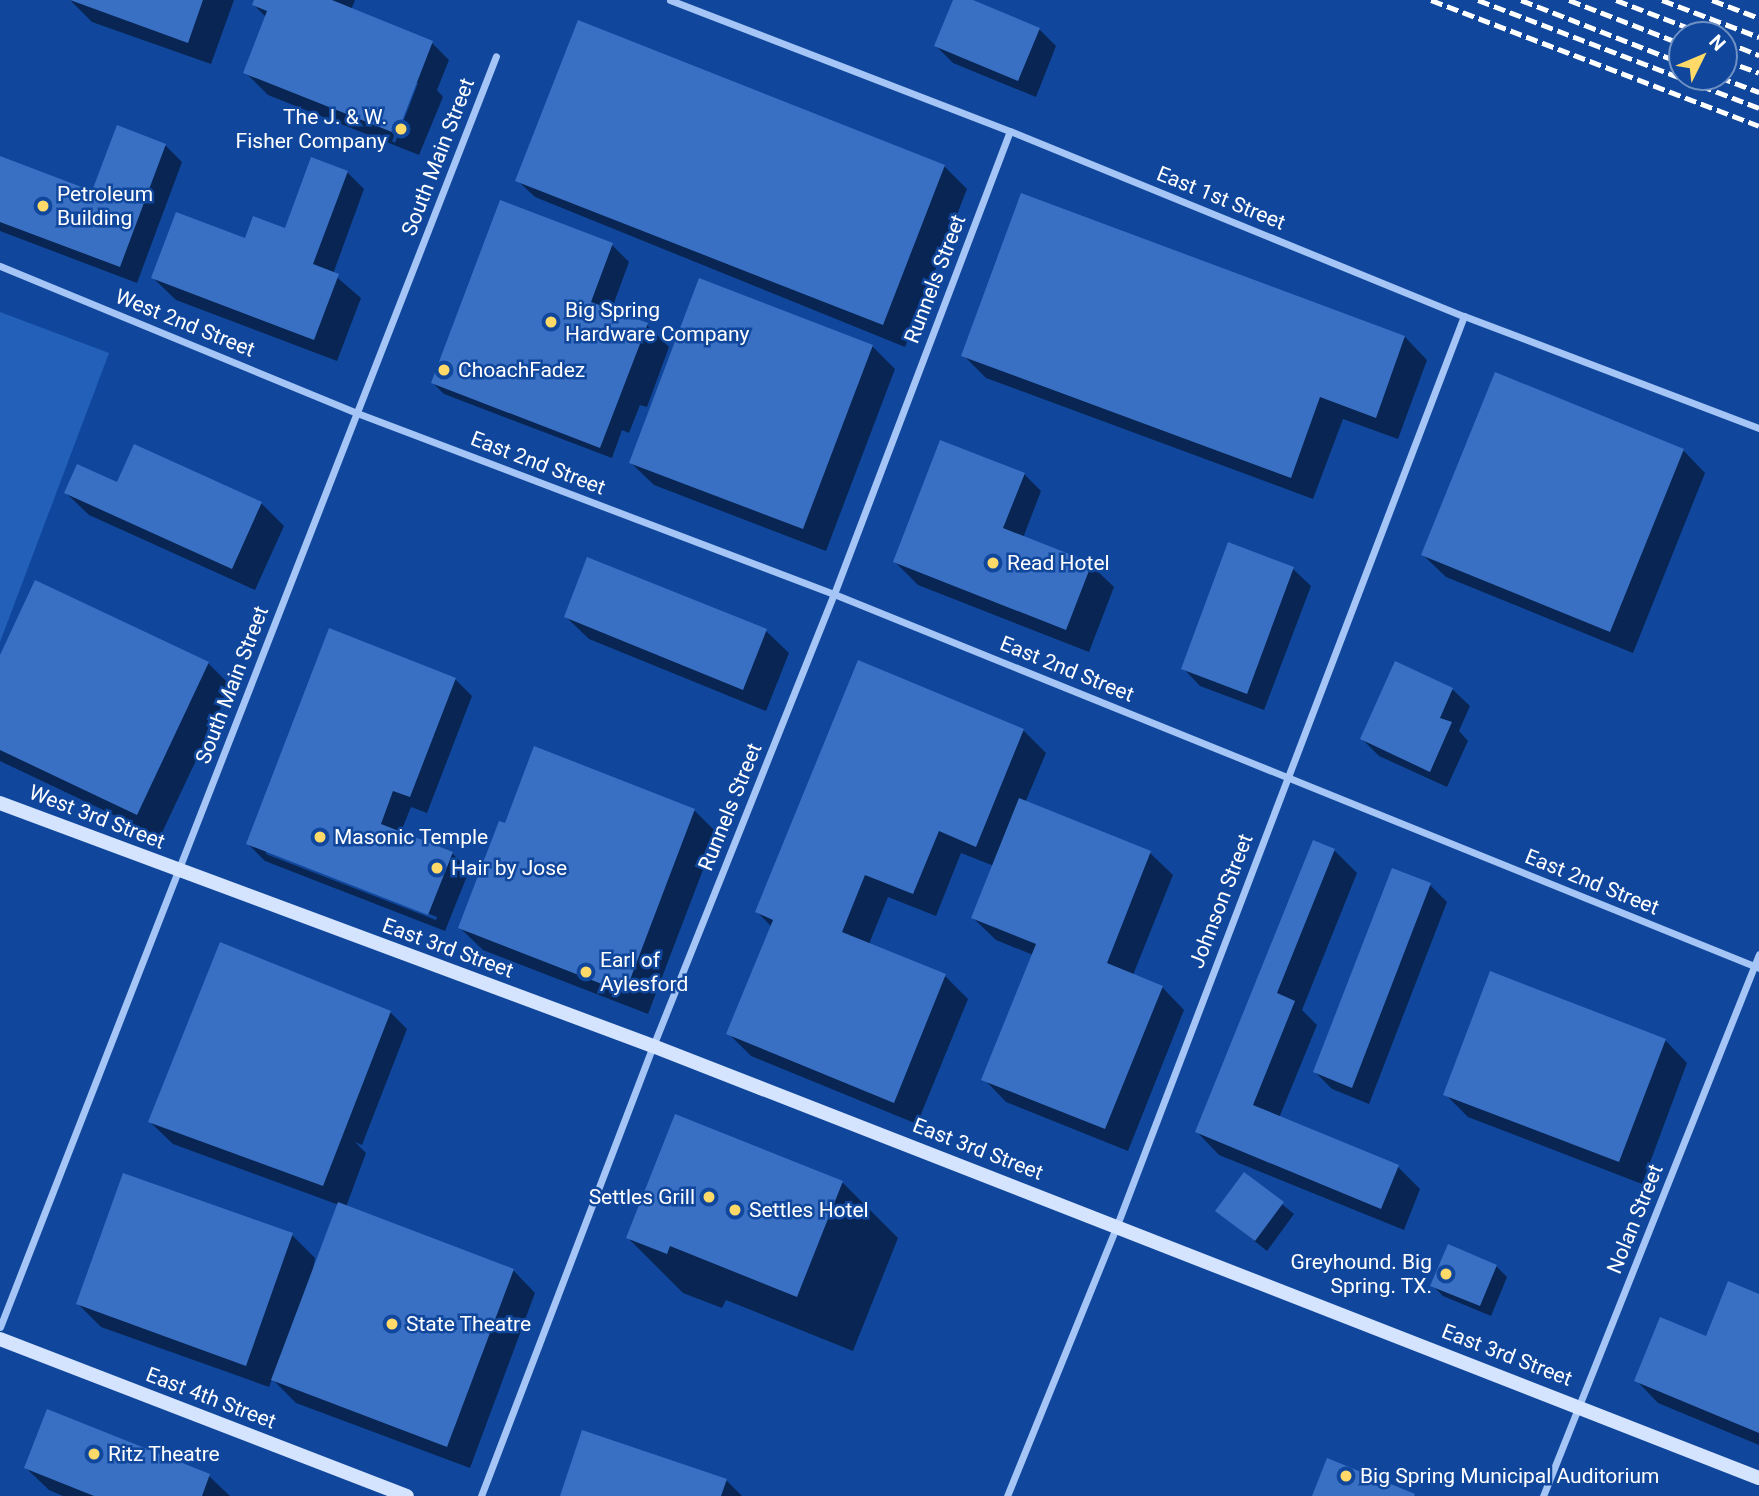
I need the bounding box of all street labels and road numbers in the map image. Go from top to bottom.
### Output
street label: South Main Street [396,75,480,239]
street label: East 1st Street [1153,161,1289,235]
street label: Runnels Street [899,211,971,347]
street label: West 2nd Street [112,284,258,362]
street label: East 2nd Street [467,426,609,500]
street label: South Main Street [190,603,274,767]
street label: East 2nd Street [996,631,1138,707]
street label: Runnels Street [693,740,767,874]
street label: West 3rd Street [25,780,169,854]
street label: Johnson Street [1184,830,1258,972]
street label: East 2nd Street [1521,844,1663,920]
street label: East 3rd Street [379,913,517,983]
street label: East 3rd Street [909,1113,1047,1185]
street label: Nolan Street [1602,1161,1668,1277]
street label: East 3rd Street [1438,1319,1576,1391]
street label: East 4th Street [142,1362,280,1434]

